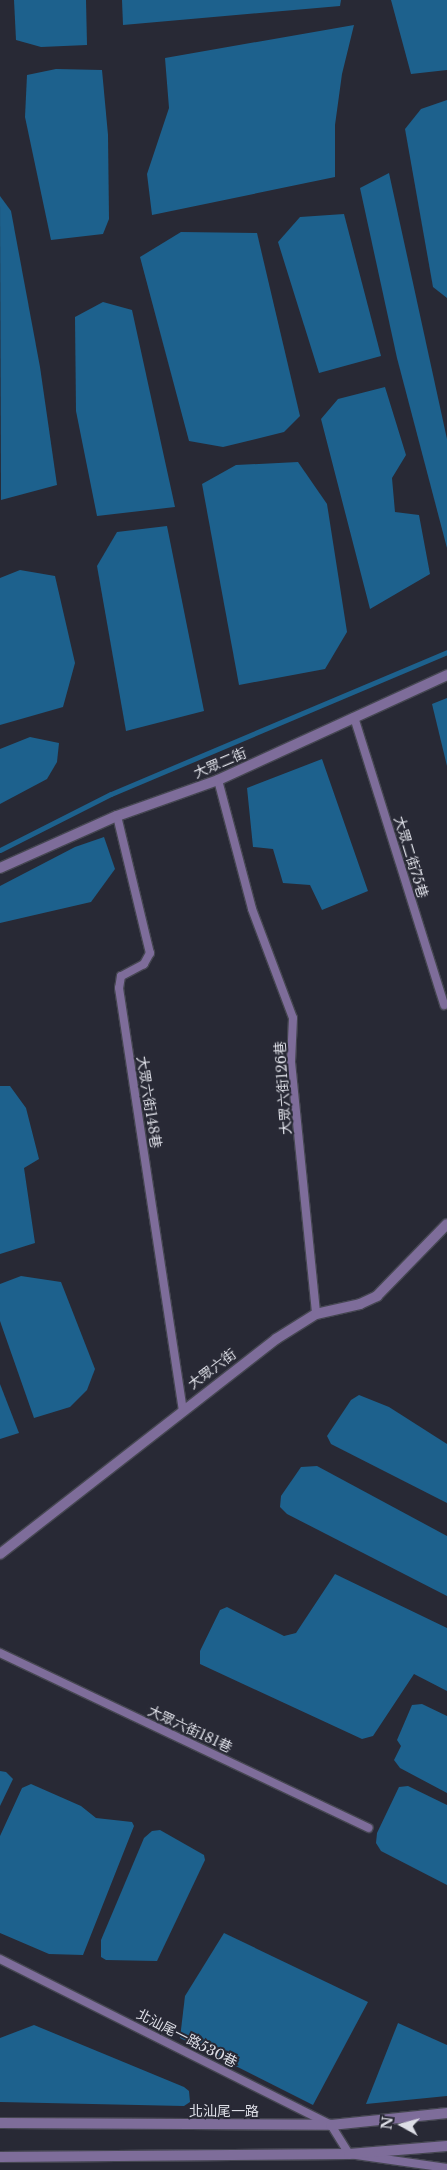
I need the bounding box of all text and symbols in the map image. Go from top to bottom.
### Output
street label: 大眾二街 [191,744,249,782]
street label: 大眾二街75巷 [391,814,431,900]
street label: 大眾六街126巷 [271,1041,295,1135]
street label: 大眾六街148巷 [133,1055,165,1149]
street label: 大眾六街 [185,1345,239,1393]
street label: 大眾六街181巷 [145,1702,235,1756]
street label: 北汕尾一路530巷 [134,2005,240,2071]
north arrow [377,2100,427,2150]
street label: 北汕尾一路 [189,2103,259,2119]
text: N [377,2116,397,2131]

